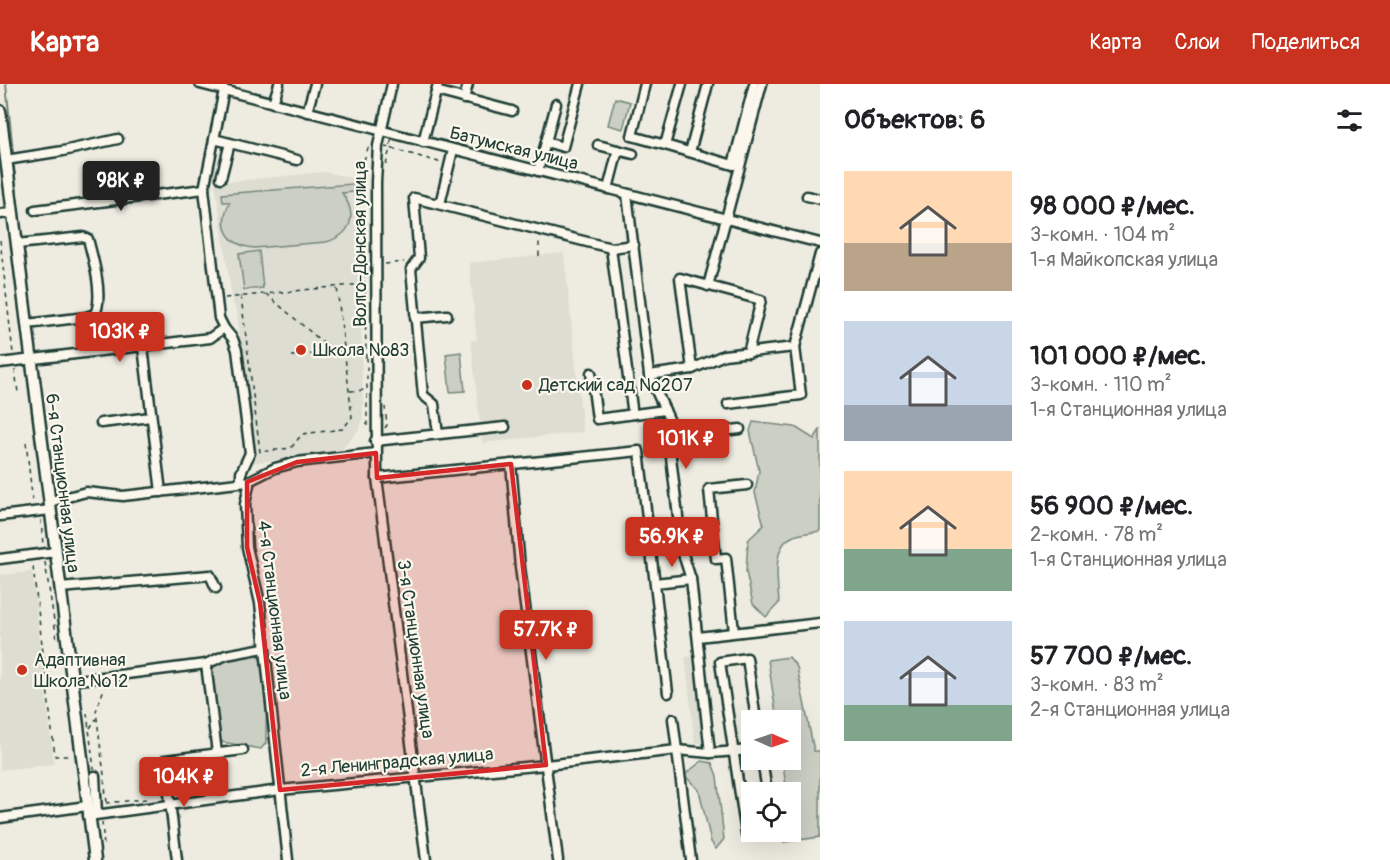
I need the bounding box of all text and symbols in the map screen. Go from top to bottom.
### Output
text: Карта [30,25,99,60]
text: Карта [1089,29,1141,56]
text: Слои [1174,29,1219,56]
text: Поделиться [1252,29,1360,56]
text: Объектов: 6 [844,104,985,136]
icon: filters [1333,104,1366,137]
street label: Батумская улица [447,121,581,176]
pin: 98K ₽ [79,161,163,212]
street label: Волго-Донская улица [349,161,372,327]
text: 98K ₽ [97,168,145,193]
text: 98 000 ₽/мес. [1030,190,1195,222]
icon: home [892,195,964,267]
text: 3-комн. · 104 m² [1030,222,1175,247]
text: 1-я Майкопская улица [1030,247,1218,272]
pin: 103K ₽ [71,312,169,363]
text: 103K ₽ [89,319,151,344]
place label: Школа №83 [313,339,409,362]
text: 101 000 ₽/мес. [1030,340,1206,372]
marker: Школа №83 [294,343,308,357]
icon: home [892,345,964,417]
text: 3-комн. · 110 m² [1030,372,1172,397]
place label: Детский сад №207 [538,374,693,397]
marker: Детский сад №207 [520,378,534,392]
street label: 6-я Станционная улица [40,392,85,574]
text: 1-я Станционная улица [1030,397,1227,422]
pin: 101K ₽ [637,419,735,470]
text: 101K ₽ [657,426,715,451]
text: 56 900 ₽/мес. [1030,490,1193,522]
icon: home [892,495,964,567]
pin: 56.9K ₽ [617,517,727,568]
street label: 4-я Станционная улица [252,519,297,701]
text: 2-комн. · 78 m² [1030,522,1163,547]
text: 56.9K ₽ [639,524,705,549]
text: 1-я Станционная улица [1030,547,1227,572]
street label: 3-я Станционная улица [392,558,439,740]
pin: 57.7K ₽ [491,610,601,661]
text: 57.7K ₽ [514,617,578,642]
text: 57 700 ₽/мес. [1030,640,1192,672]
icon: home [892,645,964,717]
place label: Адаптивная Школа №12 [34,649,128,693]
marker: Адаптивная Школа №12 [15,663,29,677]
text: 3-комн. · 83 m² [1030,672,1164,697]
text: 2-я Станционная улица [1030,697,1230,722]
north arrow [741,710,801,770]
map controls [741,710,801,842]
street label: 2-я Ленинградская улица [300,743,494,782]
pin: 104K ₽ [135,757,233,808]
text: 104K ₽ [153,764,215,789]
button: locate [741,782,801,842]

